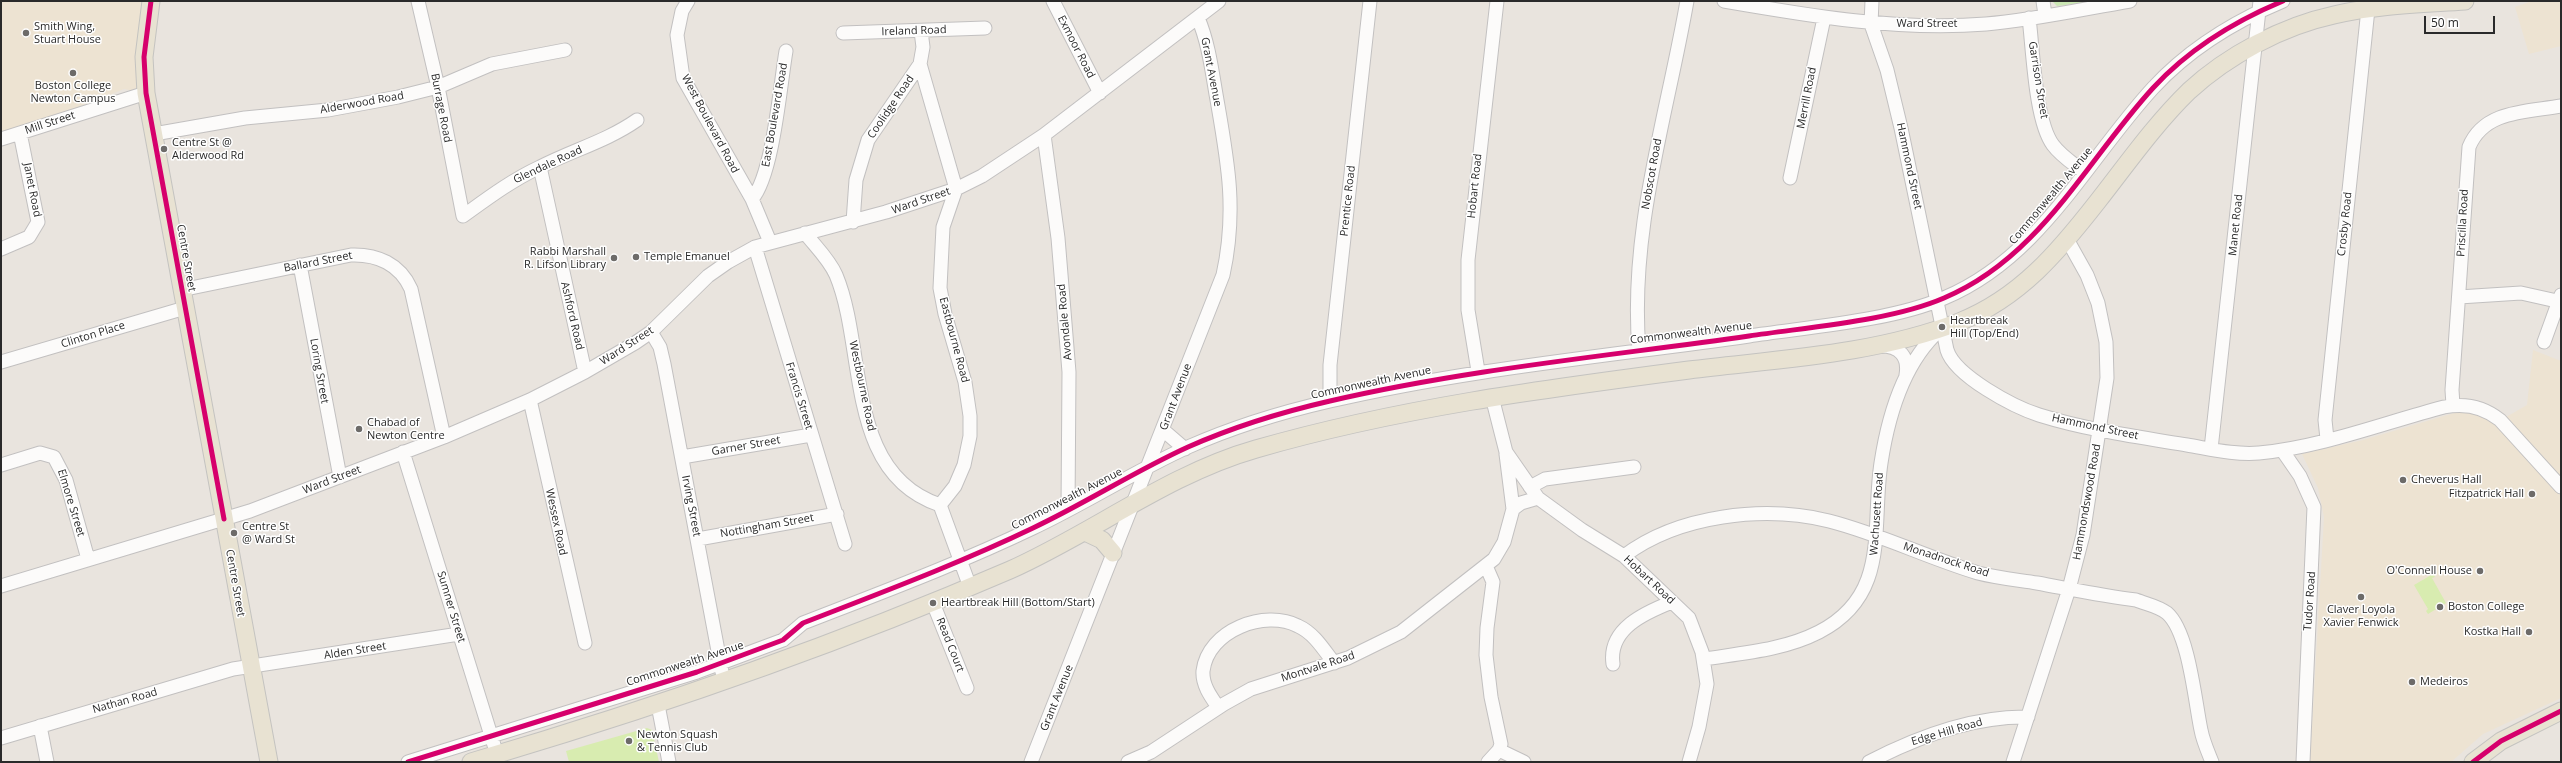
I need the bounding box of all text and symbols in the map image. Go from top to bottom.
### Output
scale bar [2426,8,2497,34]
street label: Exmoor Road [1054,13,1098,81]
text: 50 m [2431,14,2459,31]
street label: Ward Street [1896,17,1958,31]
place label: Smith Wing, Stuart House [34,20,101,46]
street label: Ireland Road [881,23,947,39]
marker: Smith Wing, Stuart House [21,28,31,38]
street label: Grant Avenue [1198,36,1224,108]
street label: Garrison Street [2025,40,2051,120]
street label: East Boulevard Road [759,62,791,168]
street label: Merrill Road [1795,66,1819,130]
marker: Boston College Newton Campus [68,68,78,78]
street label: Burrage Road [428,72,454,144]
street label: West Boulevard Road [678,72,742,176]
street label: Coolidge Road [865,73,917,141]
place label: Boston College Newton Campus [30,79,116,105]
street label: Alderwood Road [319,89,405,117]
street label: Mill Street [23,109,77,137]
street label: Hammond Street [1893,121,1925,211]
place label: Centre St @ Alderwood Rd [172,136,244,162]
street label: Nobscot Road [1639,138,1665,210]
street label: Glendale Road [511,143,585,187]
marker: Centre St @ Alderwood Rd [159,144,169,154]
street label: Commonwealth Avenue [2007,145,2095,247]
street label: Hobart Road [1465,153,1485,219]
street label: Janet Road [20,162,44,218]
street label: Prentice Road [1338,165,1358,237]
street label: Ward Street [890,185,952,217]
street label: Priscilla Road [2455,189,2471,257]
street label: Crosby Road [2335,191,2355,257]
street label: Manet Road [2226,194,2246,256]
street label: Centre Street [174,223,198,293]
place label: Rabbi Marshall R. Lifson Library [524,245,606,271]
street label: Ballard Street [283,249,353,275]
place label: Temple Emanuel [644,250,730,264]
marker: Temple Emanuel [631,252,641,262]
marker: Rabbi Marshall R. Lifson Library [609,253,619,263]
street label: Ashford Road [558,281,586,351]
street label: Avondale Road [1055,283,1075,361]
street label: Eastbourne Road [936,296,972,384]
place label: Heartbreak Hill (Top/End) [1950,314,2019,340]
street label: Clinton Place [59,319,127,351]
street label: Commonwealth Avenue [1629,319,1753,347]
marker: Heartbreak Hill (Top/End) [1937,322,1947,332]
street label: Ward Street [598,324,656,368]
street label: Loring Street [307,337,331,405]
street label: Westbourne Road [846,340,878,432]
street label: Francis Street [782,361,816,431]
street label: Grant Avenue [1157,362,1195,432]
street label: Commonwealth Avenue [1310,364,1432,402]
street label: Hammond Street [2050,411,2140,443]
place label: Chabad of Newton Centre [367,416,445,442]
marker: Chabad of Newton Centre [354,424,364,434]
street label: Garner Street [711,433,781,459]
street label: Hammondswood Road [2070,443,2104,561]
street label: Ward Street [301,463,363,497]
street label: Commonwealth Avenue [1009,465,1125,533]
street label: Elmore Street [54,468,88,538]
street label: Wachusett Road [1868,472,1886,556]
place label: Cheverus Hall [2411,473,2482,487]
street label: Irving Street [679,474,703,538]
marker: Cheverus Hall [2398,475,2408,485]
street label: Wessex Road [542,487,570,557]
place label: Fitzpatrick Hall [2449,487,2524,501]
marker: Fitzpatrick Hall [2527,489,2537,499]
street label: Nottingham Street [719,511,815,541]
place label: Centre St @ Ward St [242,520,295,546]
marker: Centre St @ Ward St [229,528,239,538]
street label: Monadnock Road [1901,540,1991,580]
street label: Centre Street [223,548,247,618]
street label: Hobart Road [1621,553,1677,607]
place label: O'Connell House [2387,564,2472,578]
marker: O'Connell House [2475,566,2485,576]
street label: Sumner Street [434,570,468,644]
street label: Tudor Road [2301,571,2319,631]
marker: Claver Loyola Xavier Fenwick [2356,592,2366,602]
place label: Heartbreak Hill (Bottom/Start) [941,596,1095,610]
marker: Heartbreak Hill (Bottom/Start) [928,598,938,608]
place label: Boston College [2448,600,2525,614]
marker: Boston College [2435,602,2445,612]
place label: Claver Loyola Xavier Fenwick [2323,603,2399,629]
street label: Read Court [933,616,967,674]
place label: Kostka Hall [2464,625,2521,639]
marker: Kostka Hall [2524,627,2534,637]
street label: Commonwealth Avenue [625,639,745,689]
street label: Alden Street [323,640,387,662]
street label: Montvale Road [1279,649,1357,685]
street label: Grant Avenue [1038,663,1076,733]
place label: Medeiros [2420,675,2468,689]
marker: Medeiros [2407,677,2417,687]
street label: Nathan Road [91,685,159,717]
street label: Edge Hill Road [1910,716,1984,748]
place label: Newton Squash & Tennis Club [637,728,718,754]
marker: Newton Squash & Tennis Club [624,736,634,746]

